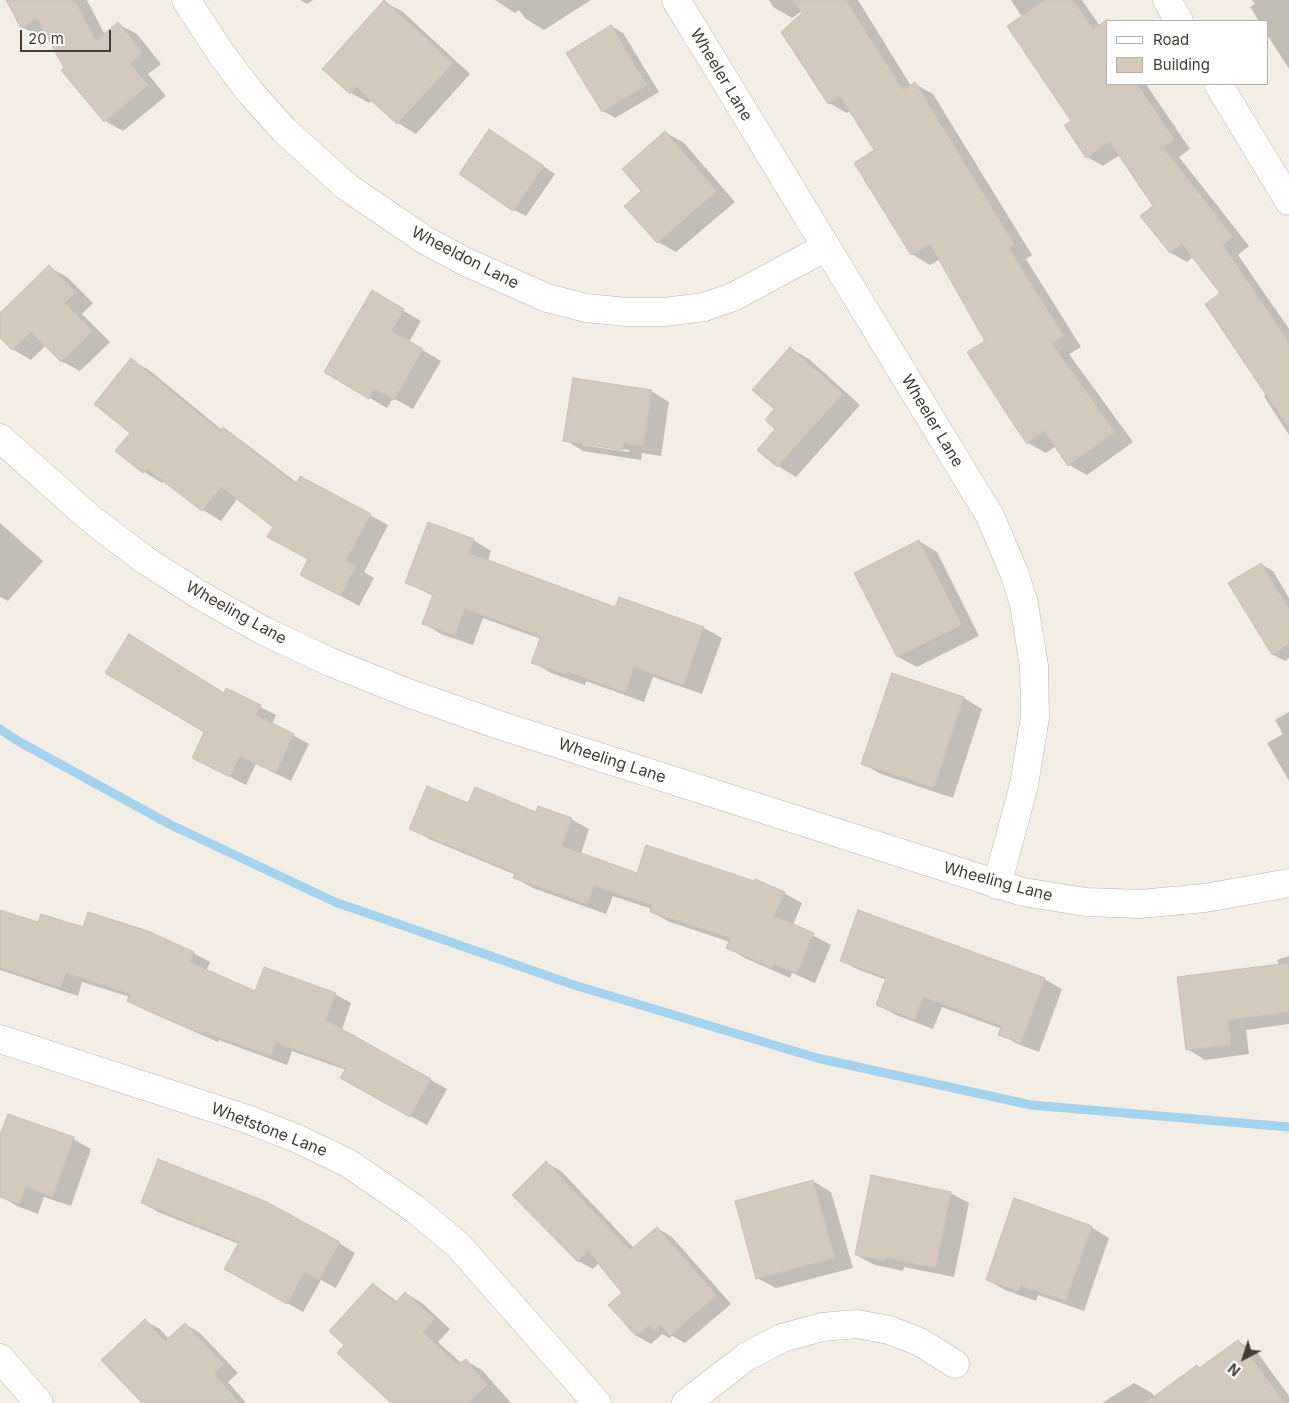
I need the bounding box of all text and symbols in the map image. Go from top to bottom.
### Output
scale bar [22,20,114,52]
legend [1106,20,1269,85]
street label: Wheeler Lane [686,25,756,125]
text: 20 m [28,29,64,48]
text: Road [1153,30,1189,49]
text: Building [1153,55,1210,74]
street label: Wheeldon Lane [408,223,522,293]
street label: Wheeler Lane [897,371,967,471]
street label: Wheeling Lane [182,577,290,649]
street label: Wheeling Lane [556,735,668,787]
street label: Wheeling Lane [941,858,1055,906]
street label: Whetstone Lane [208,1099,330,1161]
north arrow [1219,1333,1269,1383]
text: N [1224,1360,1244,1380]

